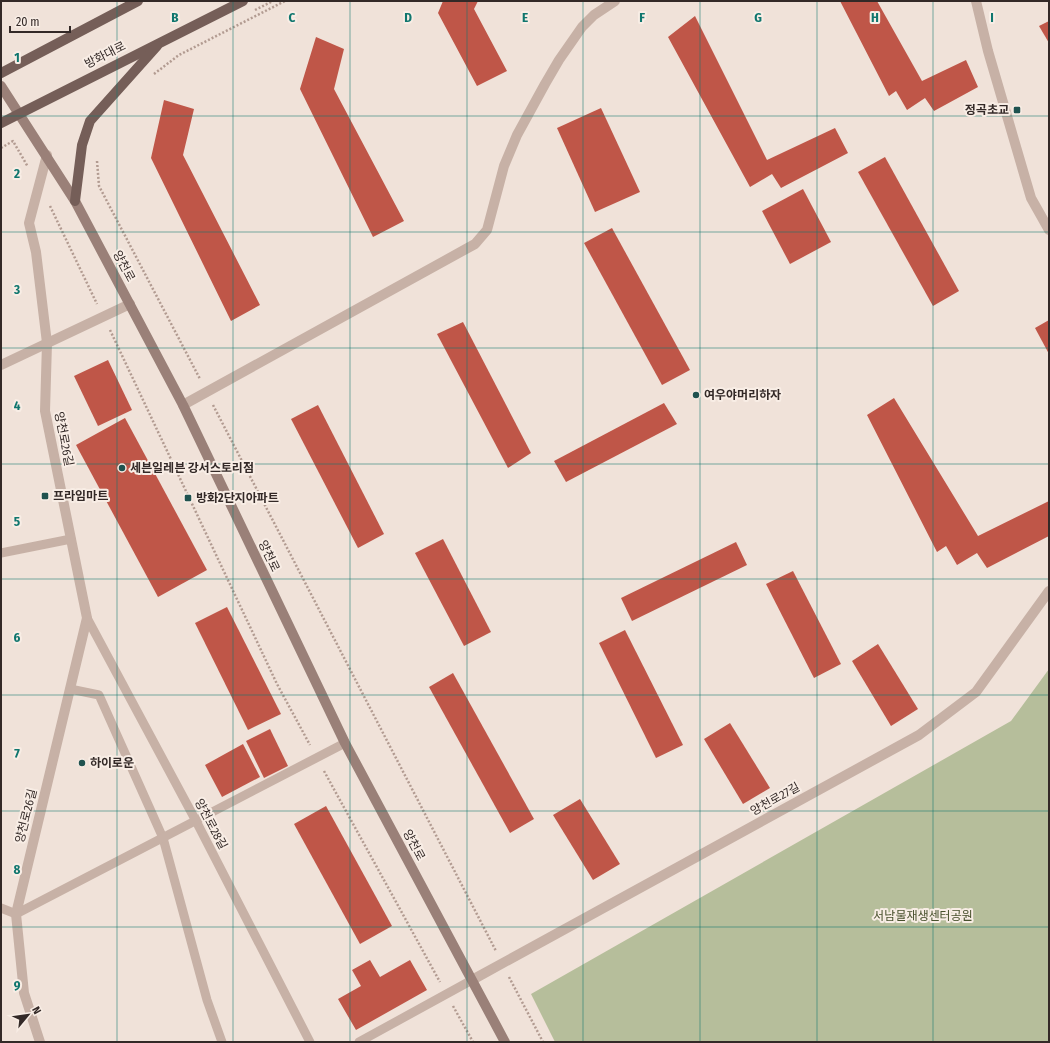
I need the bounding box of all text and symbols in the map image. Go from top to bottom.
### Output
scale bar [10,8,70,34]
text: B [171,10,179,25]
text: C [289,10,296,25]
text: D [404,10,412,25]
text: E [522,10,528,25]
text: F [639,10,645,25]
text: G [754,10,762,25]
text: H [871,10,879,25]
text: I [990,10,994,25]
text: 20 m [16,15,40,29]
street label: 방화대로 [82,39,128,71]
text: 1 [14,50,20,65]
place label: 정곡초교 [965,103,1009,117]
marker: 정곡초교 [1012,105,1022,115]
text: 2 [13,166,20,181]
street label: 양천로 [110,248,138,284]
text: 3 [13,282,20,297]
place label: 여우야머리하자 [704,388,781,402]
marker: 여우야머리하자 [691,390,701,400]
text: 4 [14,398,21,413]
street label: 양천로26길 [52,410,76,468]
place label: 세븐일레븐 강서스토리점 [130,461,254,475]
marker: 세븐일레븐 강서스토리점 [117,463,127,473]
place label: 프라임마트 [53,489,108,503]
marker: 프라임마트 [40,491,50,501]
place label: 방화2단지아파트 [196,491,279,505]
marker: 방화2단지아파트 [183,493,193,503]
text: 5 [14,514,20,529]
street label: 양천로 [255,538,283,574]
text: 6 [14,630,21,645]
text: 7 [14,746,20,761]
place label: 하이로운 [90,756,134,770]
marker: 하이로운 [77,758,87,768]
street label: 양천로27길 [748,780,802,818]
street label: 양천로26길 [13,787,39,845]
street label: 양천로28길 [192,796,230,852]
street label: 양천로 [400,827,428,863]
text: 8 [14,862,21,877]
park label: 서남물재생센터공원 [873,909,973,923]
text: 9 [14,978,21,993]
north arrow [8,995,48,1035]
text: N [29,1004,44,1016]

